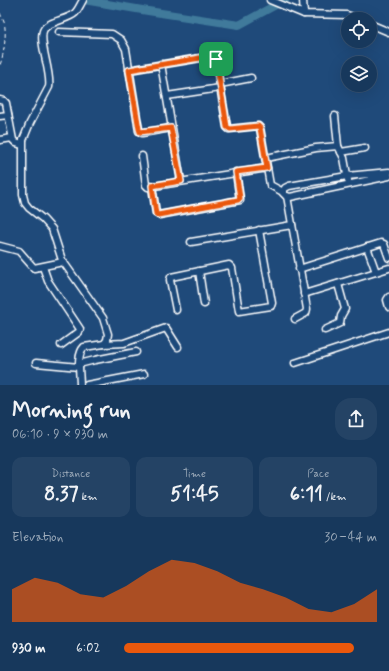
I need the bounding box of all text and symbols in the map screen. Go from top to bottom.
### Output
map controls [341,12,377,92]
button: locate [341,12,377,48]
pin [199,42,233,76]
icon: arrive [205,48,227,70]
button: layers [341,56,377,92]
text: Morning run [12,397,131,425]
button: share [335,398,377,440]
text: 06:10 · 9 × 930 m [12,426,108,443]
text: Distance [51,467,90,481]
text: Time [183,467,206,481]
text: Pace [307,467,329,481]
text: 8.37 [44,481,79,508]
text: 51:45 [170,481,219,508]
text: 6:11 [290,481,323,508]
text: km [79,490,98,504]
text: /km [323,490,347,504]
text: Elevation [12,529,63,546]
text: 30–44 m [324,529,377,546]
text: 930 m [12,640,46,657]
text: 6:02 [76,640,100,657]

